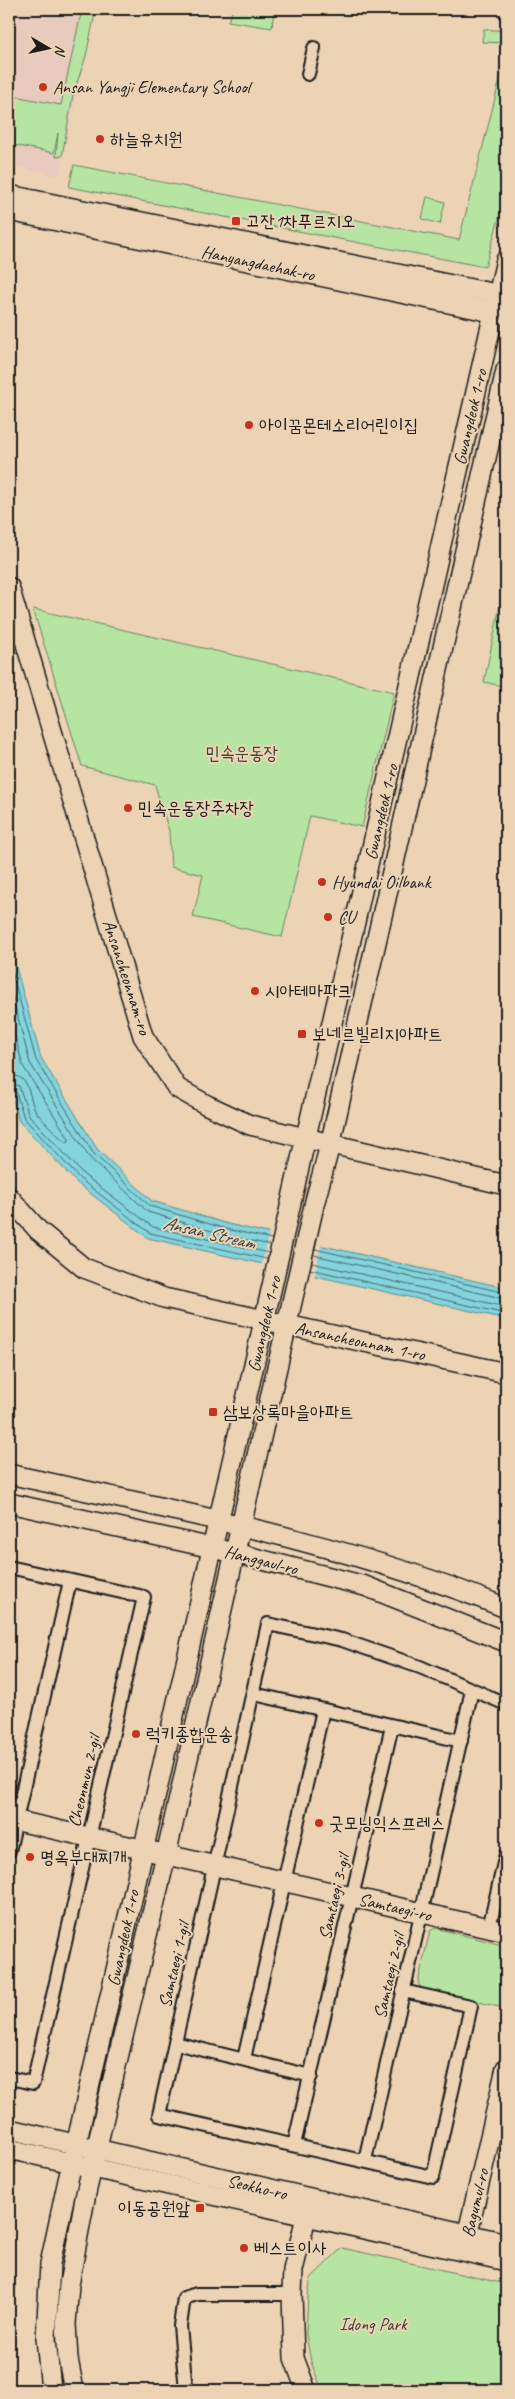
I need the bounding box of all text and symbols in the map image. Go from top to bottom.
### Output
north arrow [22,22,72,72]
text: N [51,44,69,58]
place label: Ansan Yangji Elementary School [53,76,253,98]
marker: Ansan Yangji Elementary School [37,81,49,93]
place label: 하늘유치원 [110,128,182,150]
marker: 하늘유치원 [94,133,106,145]
place label: 고잔1차푸르지오 [246,210,356,232]
marker: 고잔1차푸르지오 [230,215,242,227]
street label: Hanyangdaehak-ro [200,240,318,286]
street label: Gwangdeok 1-ro [448,365,492,467]
place label: 아이꿈몬테소리어린이집 [259,414,418,436]
marker: 아이꿈몬테소리어린이집 [243,419,255,431]
park label: 민속운동장 [206,742,278,764]
street label: Gwangdeok 1-ro [359,760,403,862]
place label: 민속운동장주차장 [138,797,254,819]
marker: 민속운동장주차장 [122,802,134,814]
place label: Hyundai Oilbank [332,871,432,893]
marker: Hyundai Oilbank [316,876,328,888]
place label: CU [338,906,358,928]
marker: CU [322,911,334,923]
street label: Ansancheonnam-ro [98,917,156,1039]
place label: 시아테마파크 [265,980,352,1002]
marker: 시아테마파크 [249,985,261,997]
place label: 보네르빌리지아파트 [312,1023,442,1045]
marker: 보네르빌리지아파트 [296,1028,308,1040]
water label: Ansan Stream [161,1211,258,1255]
street label: Gwangdeok 1-ro [242,1272,286,1374]
street label: Ansancheonnam 1-ro [293,1317,428,1366]
place label: 삼보상록마을아파트 [223,1401,353,1423]
marker: 삼보상록마을아파트 [207,1406,219,1418]
street label: Hanggaul-ro [222,1540,301,1580]
place label: 럭키종합운송 [146,1723,233,1745]
marker: 럭키종합운송 [130,1728,142,1740]
street label: Cheonmun 2-gil [63,1730,106,1829]
place label: 굿모닝익스프레스 [329,1812,445,1834]
marker: 굿모닝익스프레스 [313,1817,325,1829]
place label: 명옥부대찌개 [40,1846,127,1868]
street label: Samtaegi 3-gil [314,1849,355,1942]
marker: 명옥부대찌개 [24,1851,36,1863]
street label: Gwangdeok 1-ro [102,1886,144,1988]
street label: Samtaegi-ro [356,1888,435,1926]
street label: Samtaegi 1-gil [154,1917,195,2010]
street label: Samtaegi 2-gil [369,1928,410,2021]
street label: Bagumul-ro [456,2165,494,2239]
street label: Seokho-ro [225,2169,290,2205]
place label: 이동공원앞 [118,2197,191,2219]
marker: 이동공원앞 [194,2202,206,2214]
place label: 베스트이사 [254,2237,327,2259]
marker: 베스트이사 [238,2242,250,2254]
park label: Idong Park [339,2313,408,2335]

